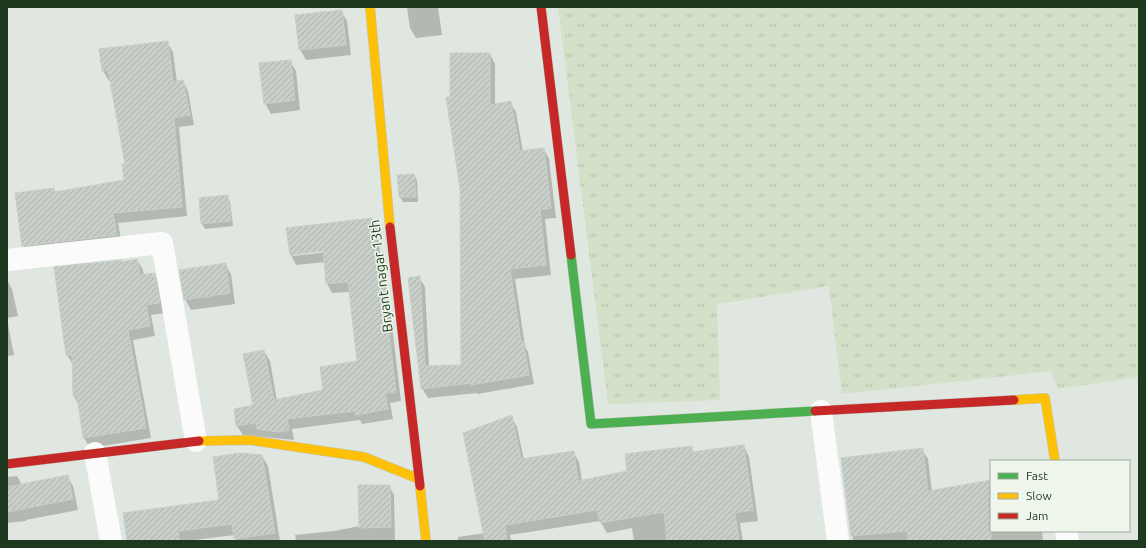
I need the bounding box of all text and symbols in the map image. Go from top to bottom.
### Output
street label: Bryant nagar 13th [366,219,396,333]
legend [990,460,1130,532]
text: Fast [1026,469,1048,482]
text: Slow [1026,489,1052,502]
text: Jam [1026,509,1048,522]

